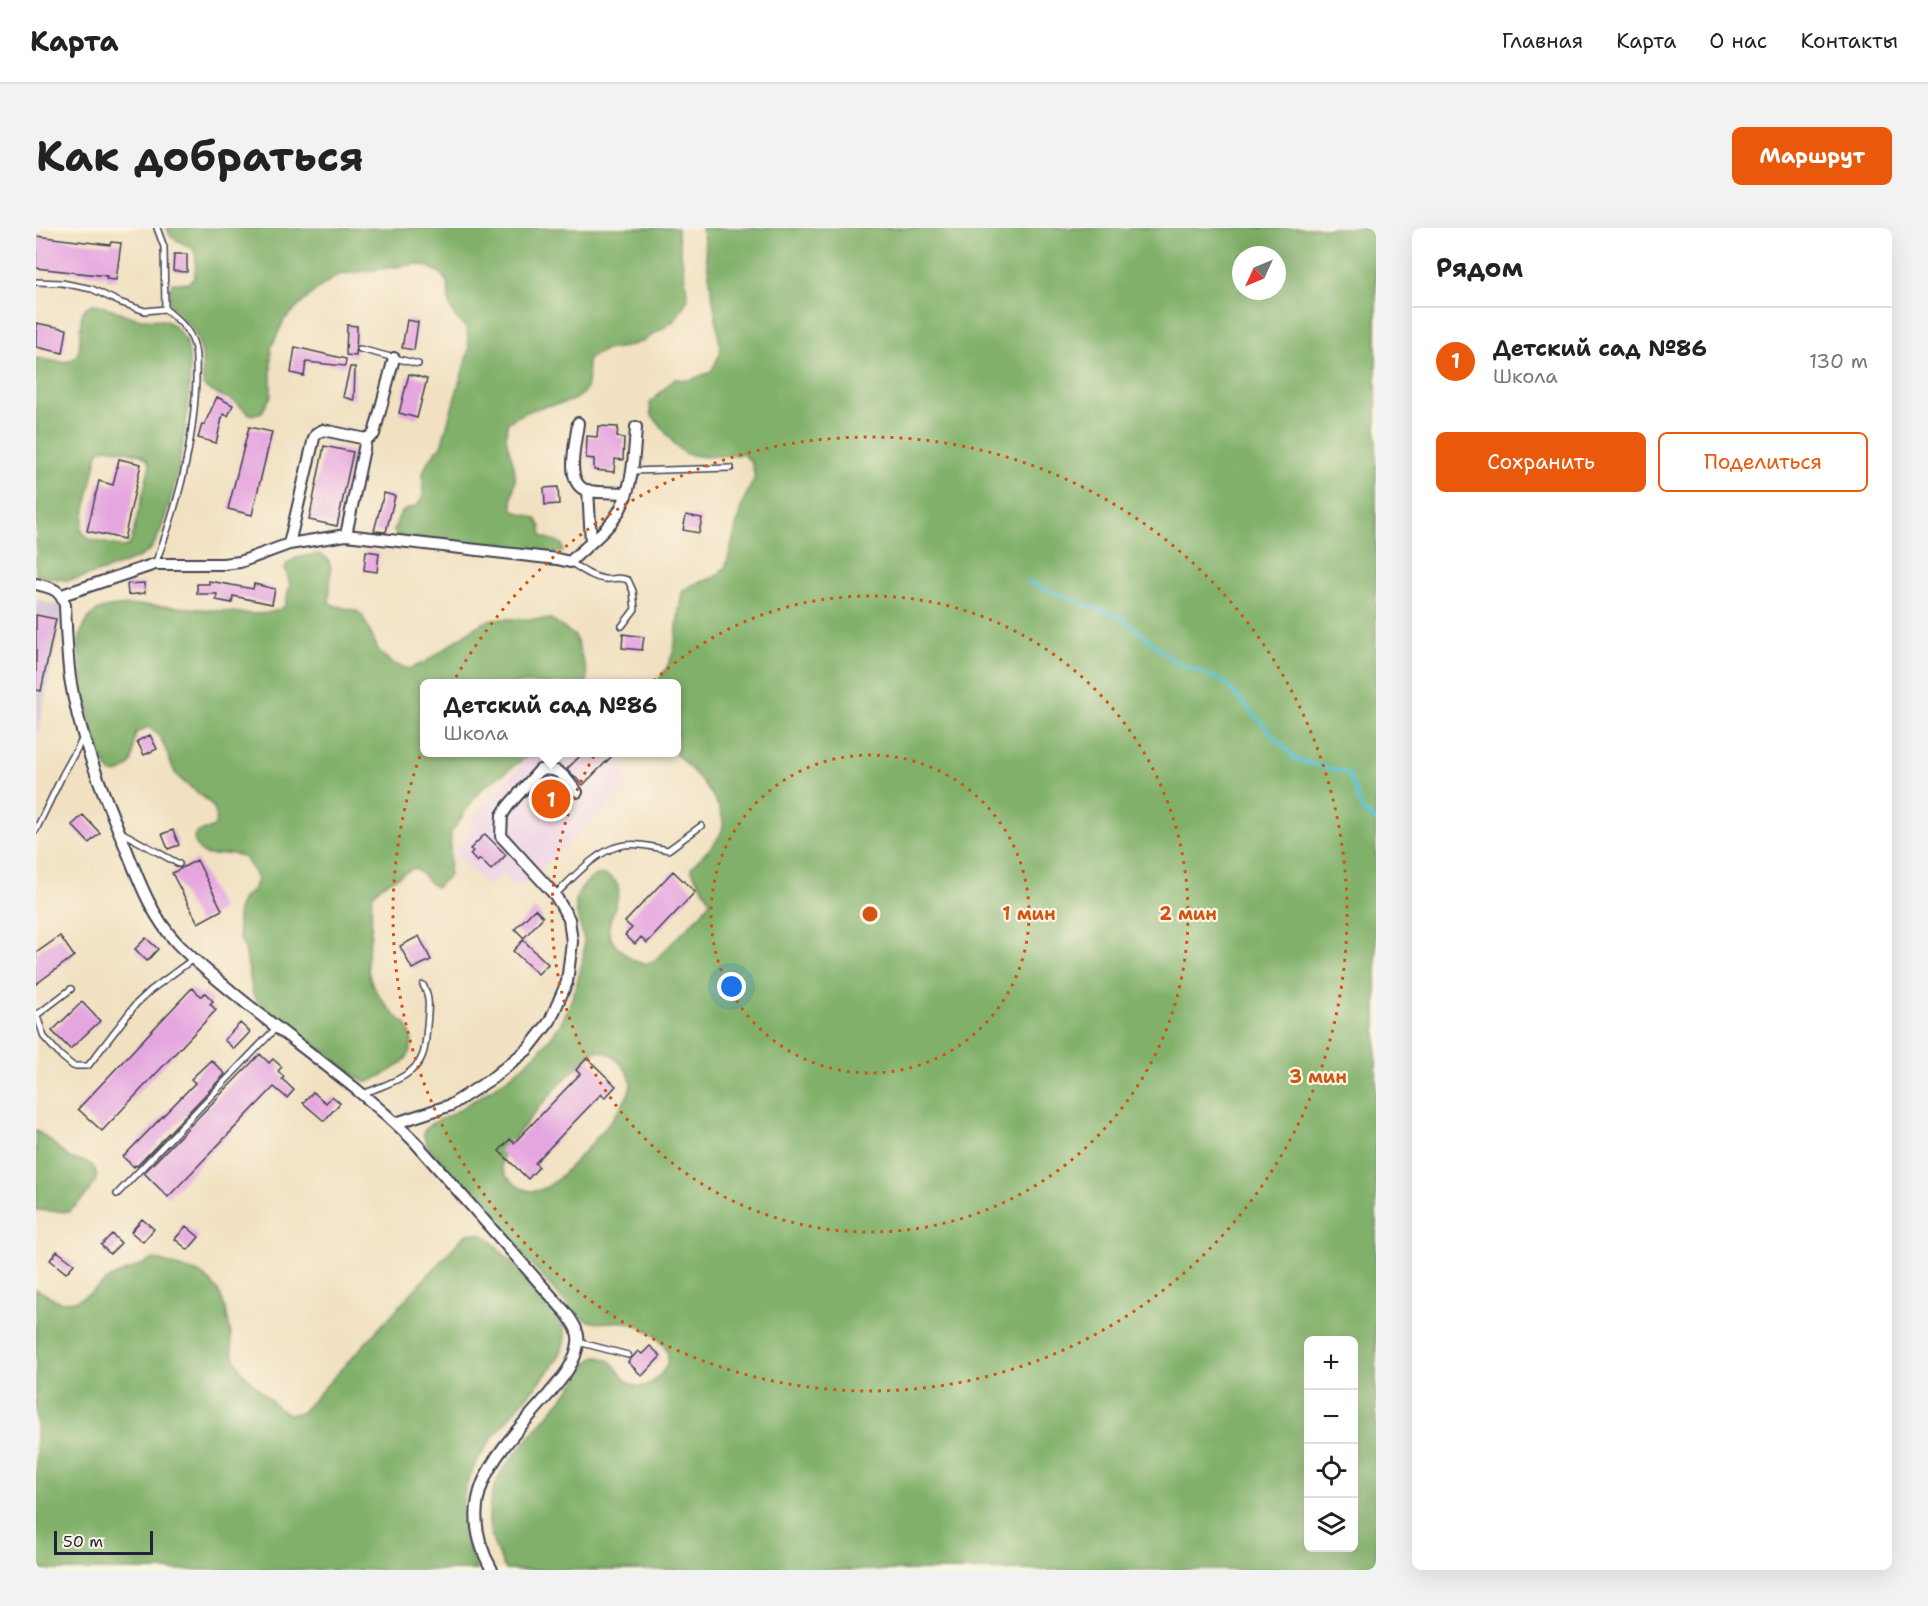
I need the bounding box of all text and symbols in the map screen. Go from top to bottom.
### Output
text: Карта [30,22,119,60]
text: Главная [1502,27,1583,55]
text: Карта [1616,27,1676,55]
text: О нас [1709,27,1767,55]
text: Контакты [1800,27,1898,55]
button: Маршрут [1732,127,1892,185]
text: Как добраться [36,128,364,184]
north arrow [1232,246,1286,300]
text: Рядом [1436,250,1523,285]
text: Детский сад №86 [1493,334,1707,363]
text: 1 [1451,348,1460,374]
text: 130 m [1809,348,1868,374]
text: Школа [1493,363,1558,389]
button: Сохранить [1436,432,1646,492]
button: Поделиться [1658,432,1868,492]
popup [420,679,681,757]
text: Детский сад №86 [444,691,657,720]
text: Школа [444,720,508,746]
pin: 1 [532,776,570,822]
text: 1 мин [1002,902,1056,926]
text: 2 мин [1159,902,1217,926]
centre of rings [860,904,880,924]
your location [717,972,746,1001]
text: 3 мин [1289,1065,1347,1089]
map controls [1304,1336,1358,1552]
button: + [1304,1336,1358,1390]
button: − [1304,1390,1358,1444]
button: locate [1304,1444,1358,1498]
button: layers [1304,1498,1358,1552]
scale bar [54,1528,153,1556]
text: 50 m [63,1531,103,1552]

